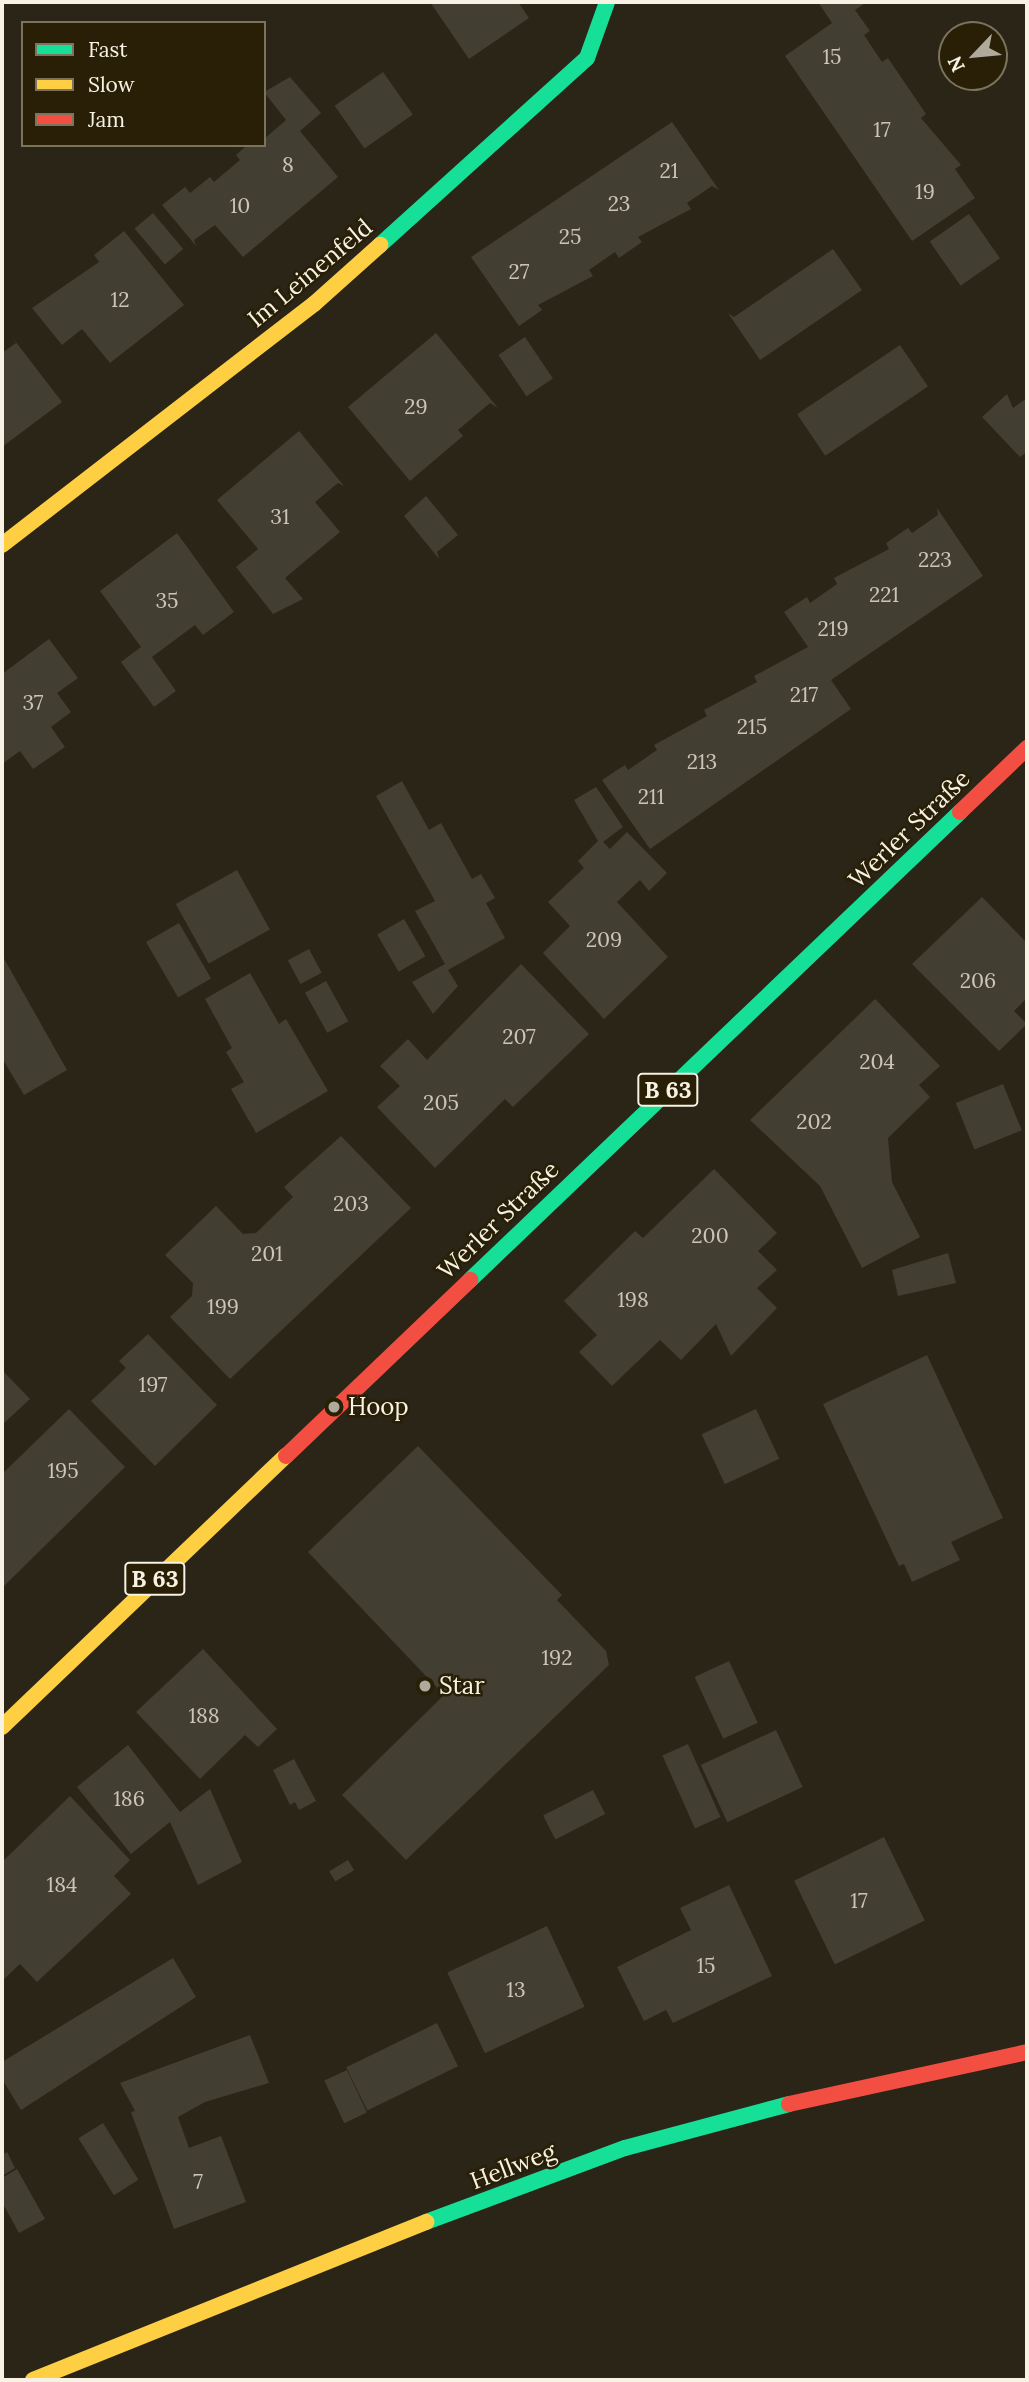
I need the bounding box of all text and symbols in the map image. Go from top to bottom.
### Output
legend [21,21,266,147]
north arrow [938,21,1008,91]
text: Fast [88,36,127,63]
house number: 15 [822,44,842,70]
text: N [942,52,970,76]
text: Slow [88,71,135,98]
text: Jam [88,106,125,133]
house number: 17 [873,117,891,143]
house number: 8 [282,152,294,178]
house number: 21 [660,158,678,184]
house number: 19 [915,179,935,205]
house number: 23 [608,191,630,217]
house number: 10 [230,193,250,219]
street label: Im Leinenfeld [242,213,378,333]
house number: 25 [559,224,581,250]
house number: 27 [509,259,529,285]
house number: 12 [111,287,129,313]
house number: 29 [404,394,428,420]
house number: 31 [270,504,290,530]
house number: 223 [918,547,952,573]
house number: 221 [869,582,899,608]
house number: 35 [155,588,179,614]
house number: 219 [817,616,849,642]
house number: 217 [790,682,818,708]
house number: 37 [23,690,43,716]
house number: 215 [737,714,767,740]
house number: 213 [687,749,717,775]
street label: Werler Straße [842,764,976,894]
house number: 211 [638,784,664,810]
house number: 209 [586,927,622,953]
house number: 206 [960,968,996,994]
house number: 207 [502,1024,536,1050]
house number: 204 [859,1049,895,1075]
road number: B 63 [636,1070,700,1110]
house number: 205 [423,1090,459,1116]
house number: 202 [796,1109,832,1135]
street label: Werler Straße [431,1155,565,1285]
house number: 203 [333,1191,369,1217]
house number: 200 [691,1223,729,1249]
house number: 201 [251,1241,283,1267]
house number: 198 [617,1287,649,1313]
house number: 199 [207,1294,239,1320]
house number: 197 [139,1372,167,1398]
place label: Hoop [348,1393,409,1421]
marker: Hoop [326,1399,342,1415]
house number: 195 [47,1458,79,1484]
road number: B 63 [124,1560,186,1598]
house number: 192 [541,1645,573,1671]
place label: Star [439,1672,485,1700]
marker: Star [417,1678,433,1694]
house number: 188 [188,1703,220,1729]
house number: 186 [113,1786,145,1812]
house number: 184 [47,1872,77,1898]
house number: 17 [850,1888,868,1914]
house number: 15 [696,1953,716,1979]
house number: 13 [506,1977,526,2003]
street label: Hellweg [466,2137,560,2195]
house number: 7 [193,2169,203,2195]

